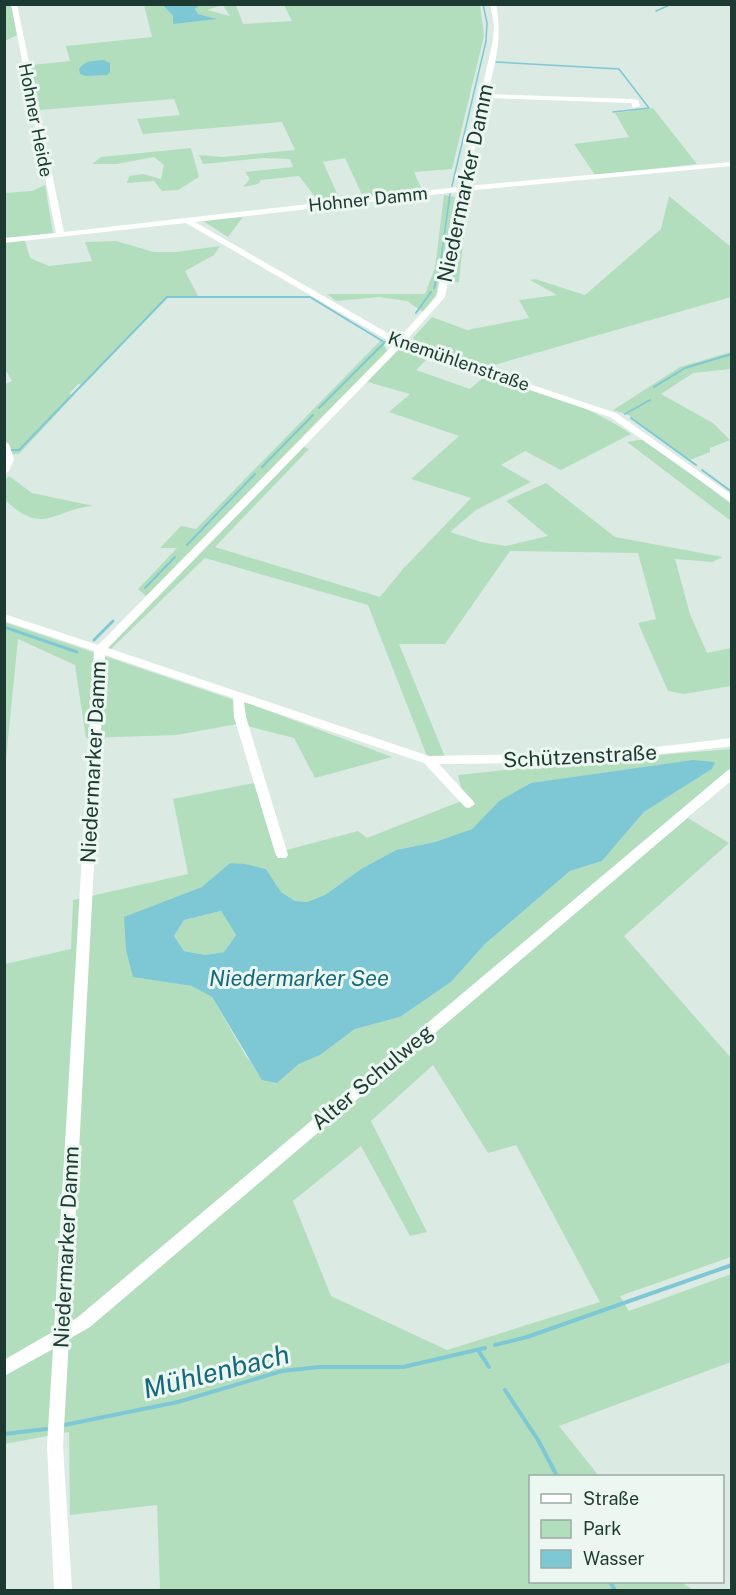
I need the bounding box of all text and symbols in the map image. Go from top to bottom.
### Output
street label: Hohner Heide [15,61,57,179]
street label: Niedermarker Damm [432,81,498,285]
street label: Hohner Damm [307,182,429,216]
street label: Knemühlenstraße [385,327,533,395]
street label: Niedermarker Damm [75,660,111,864]
street label: Schützenstraße [502,739,658,773]
water label: Niedermarker See [209,965,389,991]
street label: Alter Schulweg [306,1019,438,1135]
street label: Niedermarker Damm [48,1145,84,1349]
water label: Mühlenbach [139,1337,293,1405]
legend [529,1475,724,1583]
text: Straße [583,1488,639,1509]
text: Park [583,1518,621,1539]
text: Wasser [583,1548,645,1569]

